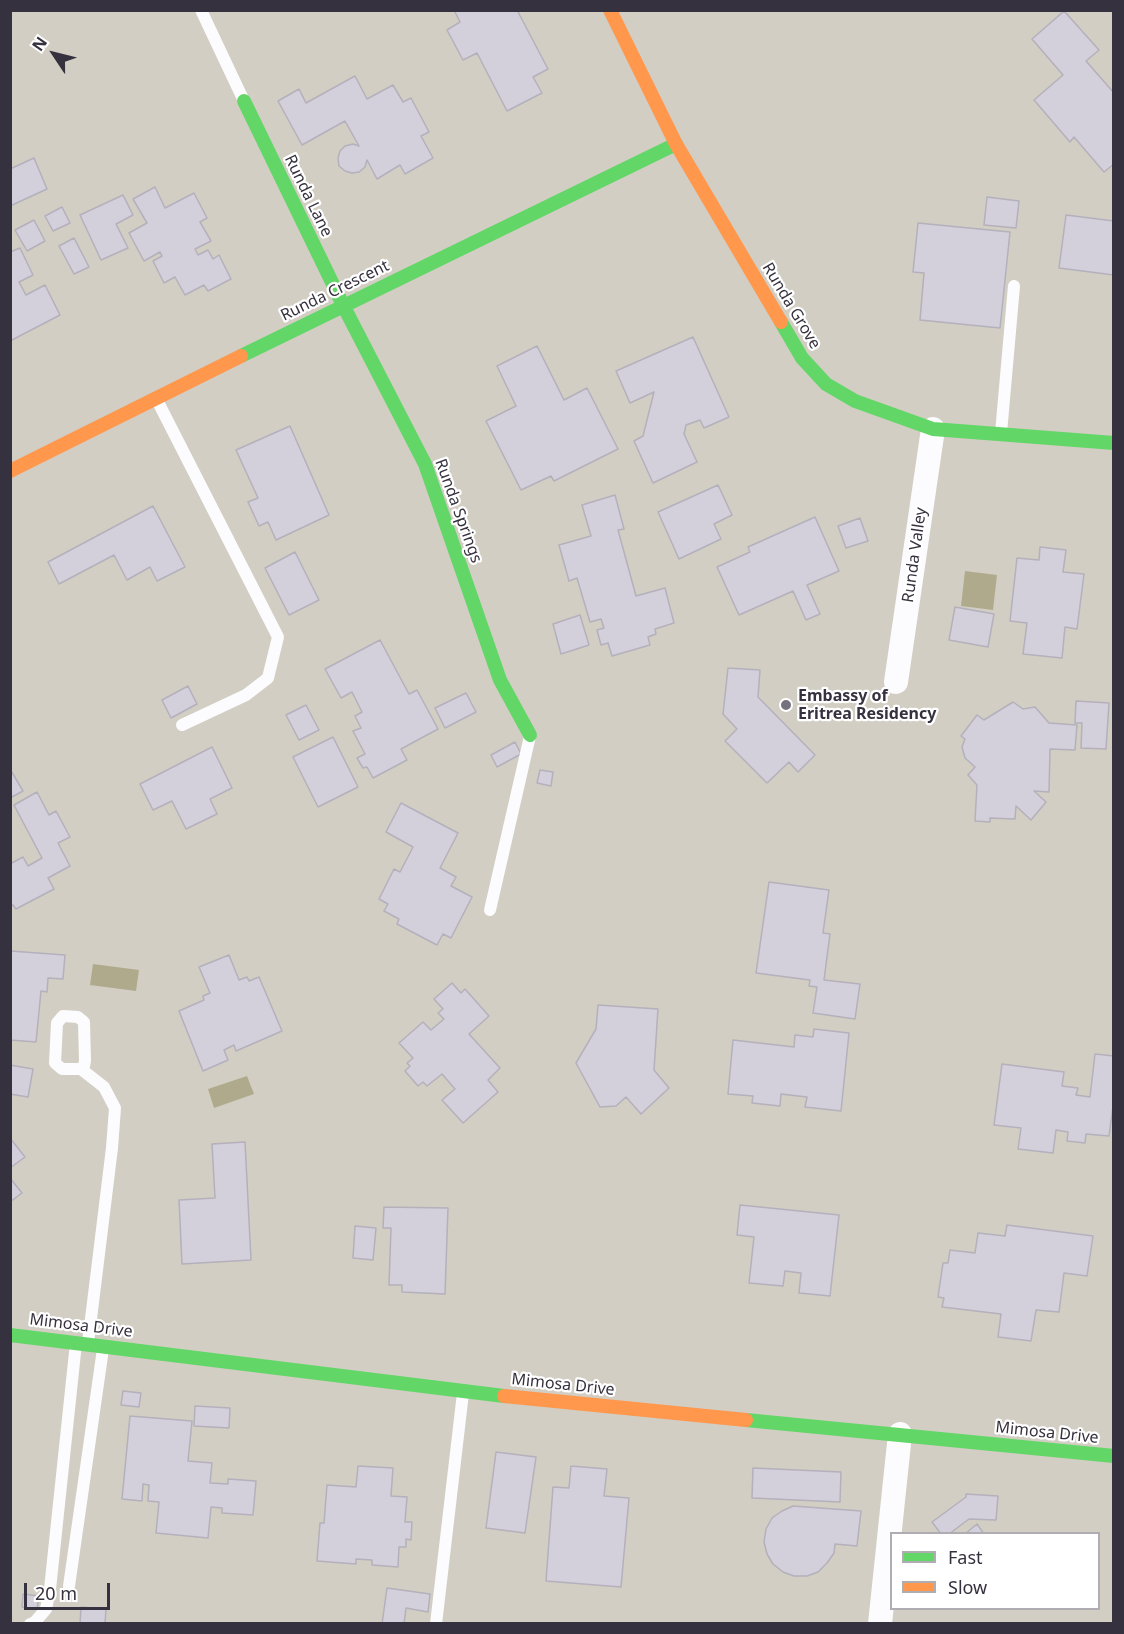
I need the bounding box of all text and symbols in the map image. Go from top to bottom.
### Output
north arrow [24,24,84,84]
text: N [27,32,52,55]
street label: Runda Lane [280,152,336,240]
street label: Runda Crescent [278,256,392,326]
street label: Runda Grove [758,259,824,353]
street label: Runda Springs [430,456,486,566]
street label: Runda Valley [899,506,931,604]
place label: Embassy of Eritrea Residency [798,686,936,724]
marker: Embassy of Eritrea Residency [779,698,793,712]
street label: Mimosa Drive [28,1310,134,1342]
street label: Mimosa Drive [510,1370,616,1400]
street label: Mimosa Drive [994,1418,1100,1448]
legend [890,1532,1100,1610]
text: Fast [948,1545,983,1569]
scale bar [27,1571,112,1609]
text: Slow [948,1575,987,1599]
text: 20 m [35,1581,77,1605]

